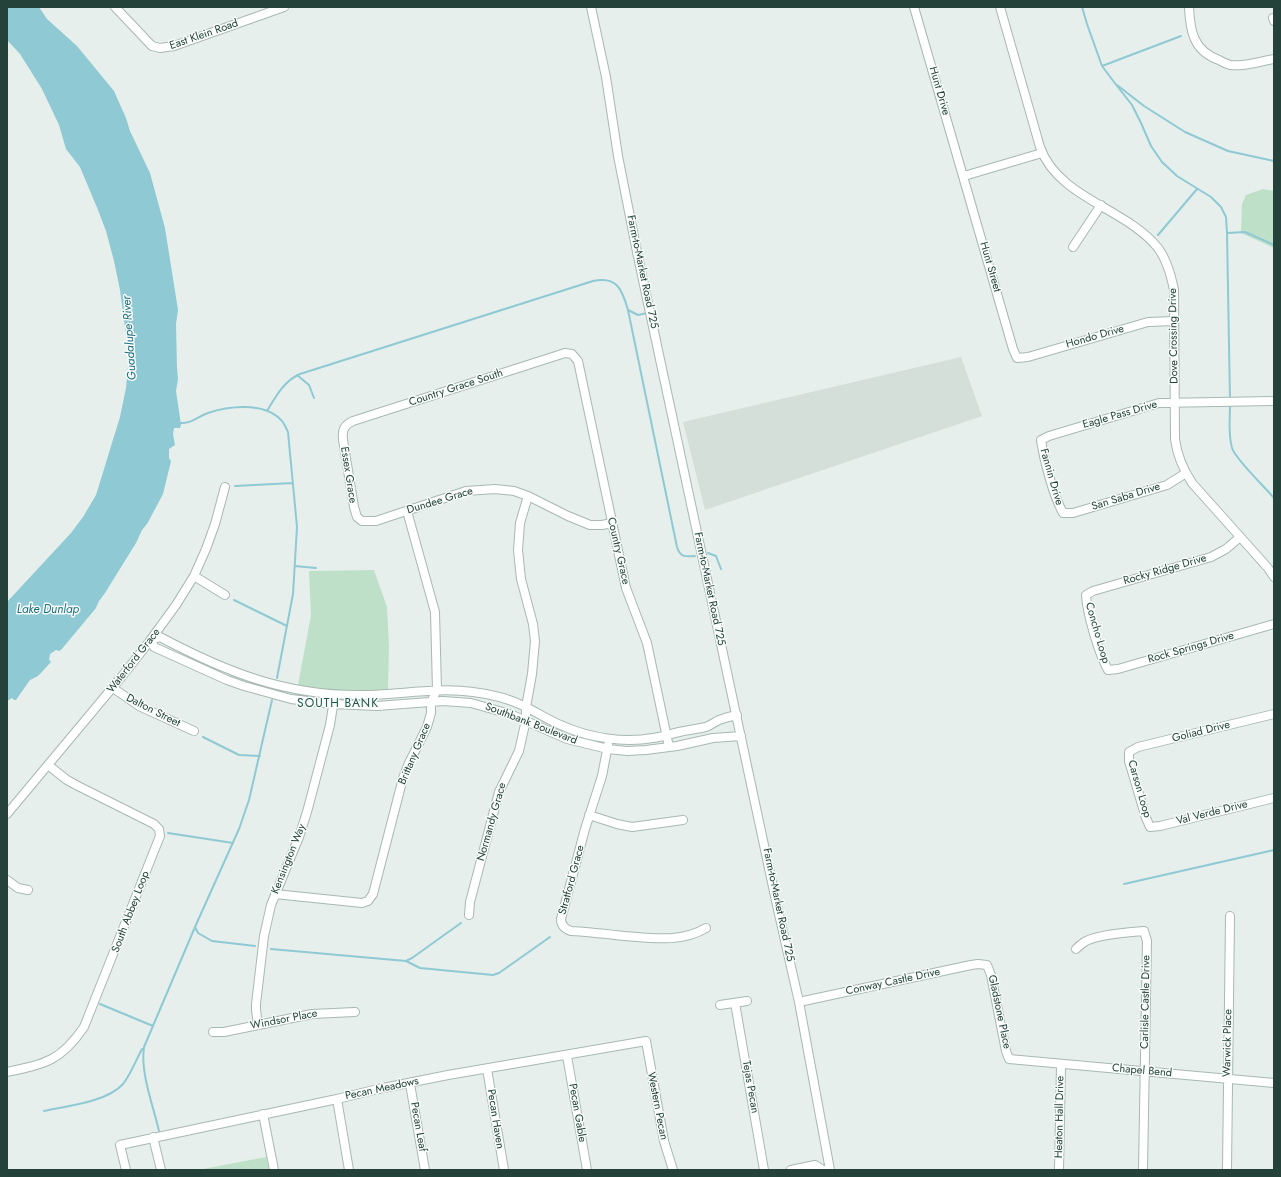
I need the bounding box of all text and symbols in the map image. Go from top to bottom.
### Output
street label: East Klein Road [168,17,240,53]
street label: Hunt Drive [926,65,952,117]
street label: Farm-to-Market Road 725 [624,214,660,330]
street label: Hunt Street [977,240,1003,294]
street label: Dove Crossing Drive [1167,288,1181,384]
water label: Guadalupe River [120,295,140,381]
street label: Hondo Drive [1064,322,1126,352]
street label: Country Grace South [407,367,505,409]
street label: Eagle Pass Drive [1081,398,1159,432]
street label: Essex Grace [337,446,359,504]
street label: Fannin Drive [1037,447,1065,507]
street label: San Saba Drive [1090,480,1162,514]
street label: Dundee Grace [405,485,475,517]
street label: Country Grace [604,516,632,586]
street label: Farm-to-Market Road 725 [691,531,727,647]
street label: Rocky Ridge Drive [1122,552,1208,588]
street label: Concho Loop [1082,601,1112,665]
water label: Lake Dunlap [17,603,79,617]
street label: Waterford Grace [105,626,163,696]
street label: Rock Springs Drive [1147,629,1235,667]
street label: Dalton Street [124,692,182,730]
district label: SOUTH BANK [297,697,379,711]
street label: Southbank Boulevard [483,700,579,748]
street label: Goliad Drive [1171,718,1231,746]
street label: Brittany Grace [396,721,434,787]
street label: Carson Loop [1124,759,1154,819]
street label: Normandy Grace [475,781,509,863]
street label: Val Verde Drive [1175,798,1249,828]
street label: Kensington Way [269,822,309,896]
street label: Stratford Grace [556,844,588,916]
street label: Farm-to-Market Road 725 [760,847,796,963]
street label: South Abbey Loop [109,869,153,955]
street label: Carlisle Castle Drive [1139,955,1153,1049]
street label: Conway Castle Drive [845,966,941,998]
street label: Gladstone Place [985,974,1013,1050]
street label: Windsor Place [249,1007,319,1033]
street label: Warwick Place [1221,1009,1235,1077]
street label: Tejas Pecan [739,1060,761,1114]
street label: Chapel Bend [1111,1062,1173,1080]
street label: Western Pecan [644,1071,670,1141]
street label: Pecan Meadows [344,1075,420,1103]
street label: Heaton Hall Drive [1053,1076,1067,1158]
street label: Pecan Gable [565,1083,589,1143]
street label: Pecan Haven [484,1088,506,1150]
street label: Pecan Leaf [407,1101,429,1153]

